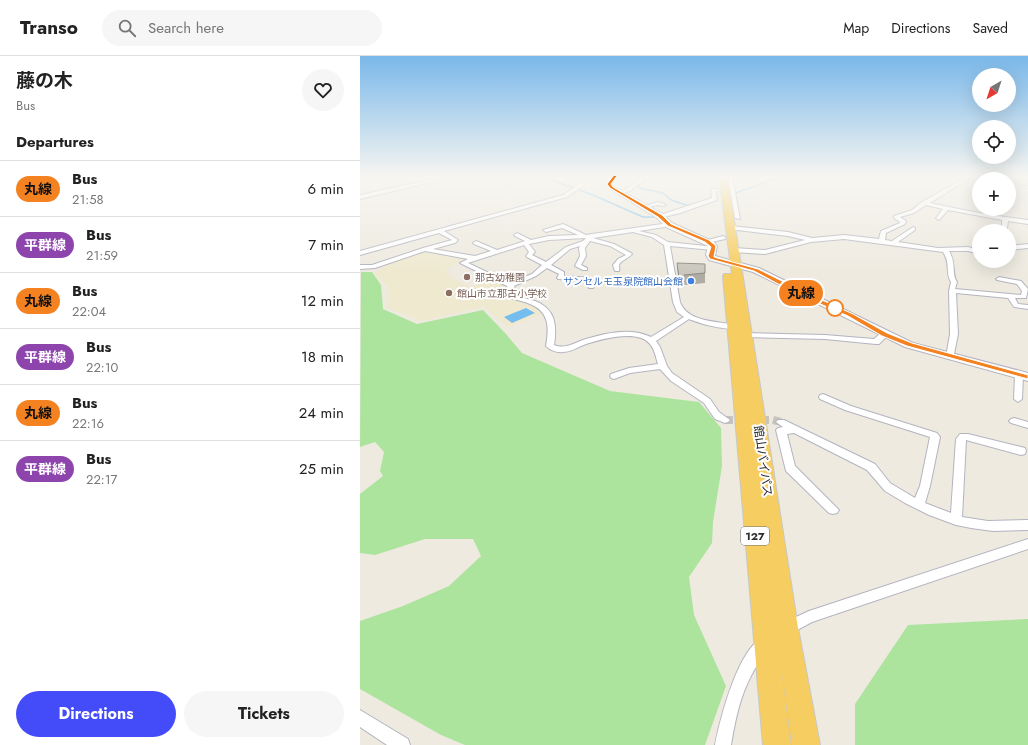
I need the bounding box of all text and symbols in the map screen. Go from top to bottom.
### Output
search box [102,10,382,46]
text: Transo [20,14,78,41]
icon: search [116,17,138,39]
text: Search here [148,17,224,39]
text: Map [843,18,869,38]
text: Directions [891,18,951,38]
text: Saved [973,18,1008,38]
text: 藤の木 [16,67,73,94]
north arrow [972,68,1016,112]
map controls [972,68,1016,268]
button: heart [302,69,344,111]
text: Bus [16,96,35,115]
button: locate [972,120,1016,164]
text: Departures [16,131,94,153]
text: Bus [72,168,97,190]
button: + [972,172,1016,216]
text: 6 min [307,178,344,200]
text: 丸線 [24,179,52,199]
text: 21:58 [72,190,104,209]
text: Bus [86,224,111,246]
button: − [972,224,1016,268]
text: 7 min [308,234,344,256]
text: 平群線 [24,235,66,255]
text: 21:59 [86,246,118,265]
place label: 那古幼稚園 [475,270,525,285]
marker: 那古幼稚園 [462,272,472,282]
place label: サンセルモ玉泉院館山会館 [563,274,683,289]
marker: サンセルモ玉泉院館山会館 [686,276,696,286]
text: Bus [72,280,97,302]
line badge: 丸線 [783,280,819,306]
text: 丸線 [787,283,815,303]
place label: 館山市立那古小学校 [457,286,547,301]
marker: 館山市立那古小学校 [444,288,454,298]
text: 12 min [301,290,344,312]
text: 丸線 [24,291,52,311]
unlabelled marker [826,299,844,317]
text: 22:04 [72,302,106,321]
text: Bus [86,336,111,358]
text: 18 min [301,346,344,368]
text: 平群線 [24,347,66,367]
text: 22:10 [86,358,118,377]
text: Bus [72,392,97,414]
text: 24 min [299,402,344,424]
text: 丸線 [24,403,52,423]
text: 22:16 [72,414,104,433]
street label: 館山バイパス [749,424,777,498]
text: Bus [86,448,111,470]
text: 25 min [299,458,344,480]
text: 平群線 [24,459,66,479]
text: 22:17 [86,470,117,489]
road number: 127 [741,527,769,545]
button: Directions [16,691,176,737]
button: Tickets [184,691,344,737]

